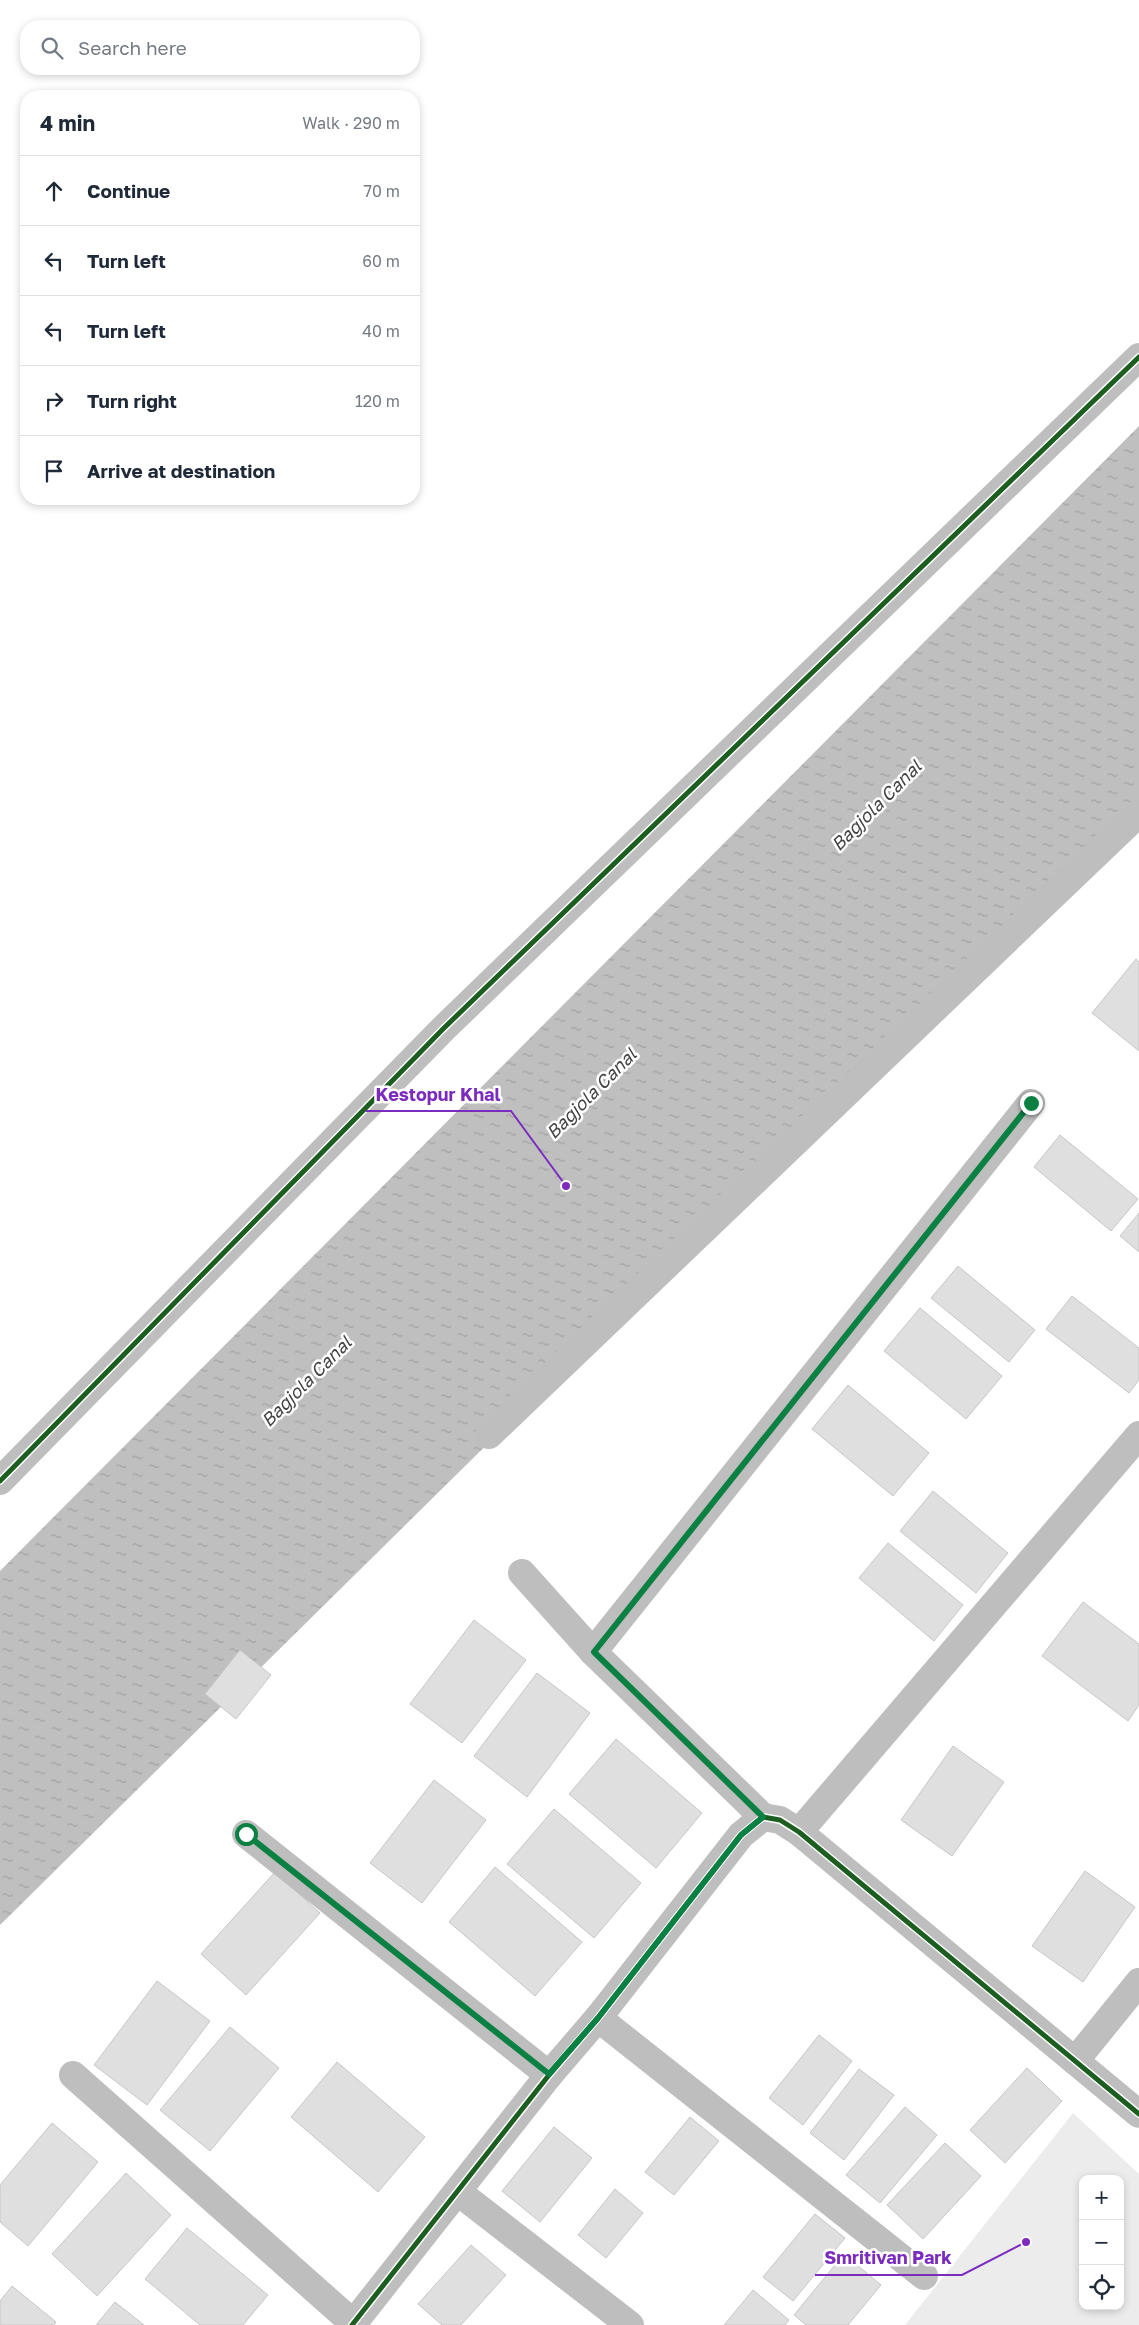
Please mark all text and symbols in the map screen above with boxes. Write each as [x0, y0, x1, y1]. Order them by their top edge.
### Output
search box [20, 20, 420, 75]
icon: search [38, 34, 66, 62]
text: Search here [78, 36, 187, 59]
text: 4 min [40, 110, 95, 136]
text: Walk · 290 m [302, 113, 400, 133]
icon: ahead [40, 177, 68, 205]
text: Continue [87, 179, 170, 202]
text: 70 m [363, 181, 400, 201]
icon: left [40, 247, 68, 275]
text: Turn left [87, 249, 166, 272]
text: 60 m [362, 251, 400, 271]
icon: left [40, 317, 68, 345]
text: Turn left [87, 319, 166, 342]
text: 40 m [362, 321, 400, 341]
icon: right [40, 387, 68, 415]
text: Turn right [87, 389, 177, 412]
text: 120 m [355, 391, 400, 411]
icon: arrive [40, 457, 68, 485]
text: Arrive at destination [87, 459, 275, 482]
water label: Bagjola Canal [826, 754, 927, 855]
water label: Bagjola Canal [541, 1042, 642, 1143]
callout: Kestopur Khal [366, 1078, 511, 1111]
text: Kestopur Khal [375, 1083, 501, 1105]
route end [1020, 1092, 1043, 1115]
water label: Bagjola Canal [256, 1330, 357, 1431]
route start [235, 1823, 258, 1846]
map controls [1079, 2175, 1124, 2310]
button: + [1079, 2175, 1124, 2220]
button: − [1079, 2220, 1124, 2265]
callout: Smritivan Park [815, 2242, 962, 2275]
text: Smritivan Park [824, 2246, 952, 2268]
button: locate [1079, 2265, 1124, 2310]

